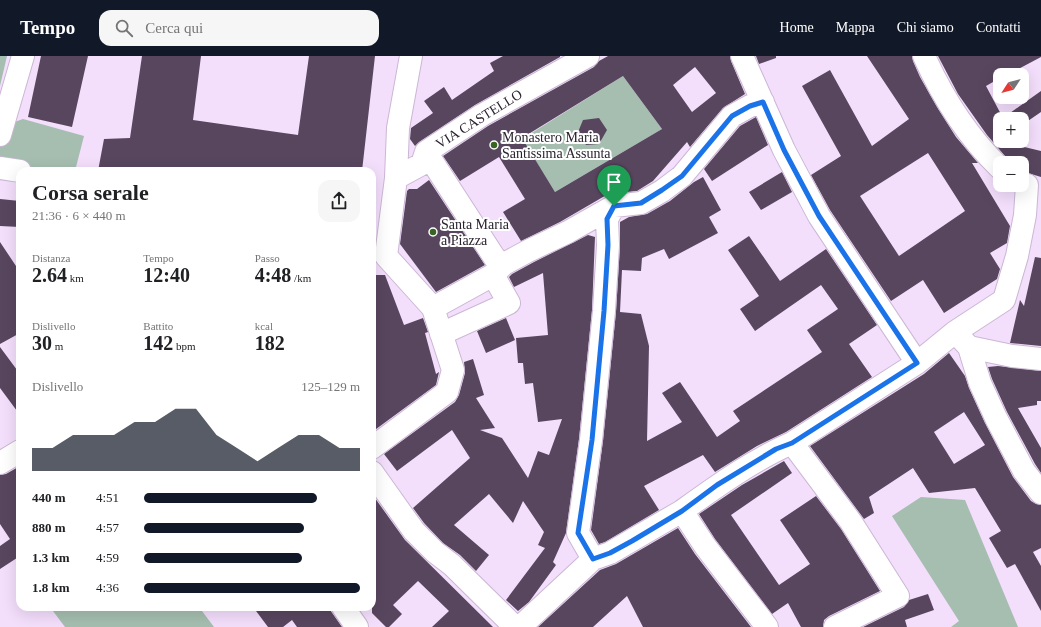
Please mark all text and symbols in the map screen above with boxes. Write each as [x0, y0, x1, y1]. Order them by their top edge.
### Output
search box [99, 10, 379, 46]
text: Tempo [20, 17, 75, 38]
icon: search [113, 17, 135, 39]
text: Cerca qui [145, 20, 203, 36]
text: Home [780, 20, 814, 35]
text: Mappa [836, 20, 875, 35]
text: Chi siamo [897, 20, 954, 35]
text: Contatti [976, 20, 1021, 35]
north arrow [993, 68, 1029, 104]
map controls [993, 68, 1029, 192]
street label: VIA CASTELLO [433, 86, 525, 152]
button: + [993, 112, 1029, 148]
place label: Monastero Maria Santissima Assunta [502, 130, 611, 161]
marker: Monastero Maria Santissima Assunta [489, 140, 499, 150]
button: − [993, 156, 1029, 192]
pin [597, 165, 631, 206]
icon: arrive [603, 171, 625, 193]
text: Corsa serale [32, 180, 149, 205]
button: share [318, 180, 360, 222]
text: 21:36 · 6 × 440 m [32, 208, 126, 223]
place label: Santa Maria a Piazza [441, 217, 510, 248]
marker: Santa Maria a Piazza [428, 227, 438, 237]
text: Distanza [32, 252, 70, 264]
text: Tempo [143, 252, 174, 264]
text: Passo [255, 252, 280, 264]
text: 2.64 [32, 264, 67, 286]
text: 12:40 [143, 264, 190, 286]
text: 4:48 [255, 264, 291, 286]
text: km [67, 272, 84, 284]
text: /km [291, 272, 311, 284]
text: Dislivello [32, 320, 75, 332]
text: Battito [143, 320, 173, 332]
text: kcal [255, 320, 273, 332]
text: 30 [32, 332, 52, 354]
text: 142 [143, 332, 173, 354]
text: 182 [255, 332, 285, 354]
text: m [52, 340, 63, 352]
text: bpm [173, 340, 196, 352]
text: Dislivello [32, 379, 83, 394]
text: 125–129 m [301, 379, 360, 394]
text: 440 m [32, 490, 66, 505]
text: 4:51 [96, 490, 119, 505]
text: 880 m [32, 520, 66, 535]
text: 4:57 [96, 520, 119, 535]
text: 1.3 km [32, 550, 70, 565]
text: 4:59 [96, 550, 119, 565]
text: 1.8 km [32, 580, 70, 595]
text: 4:36 [96, 580, 119, 595]

